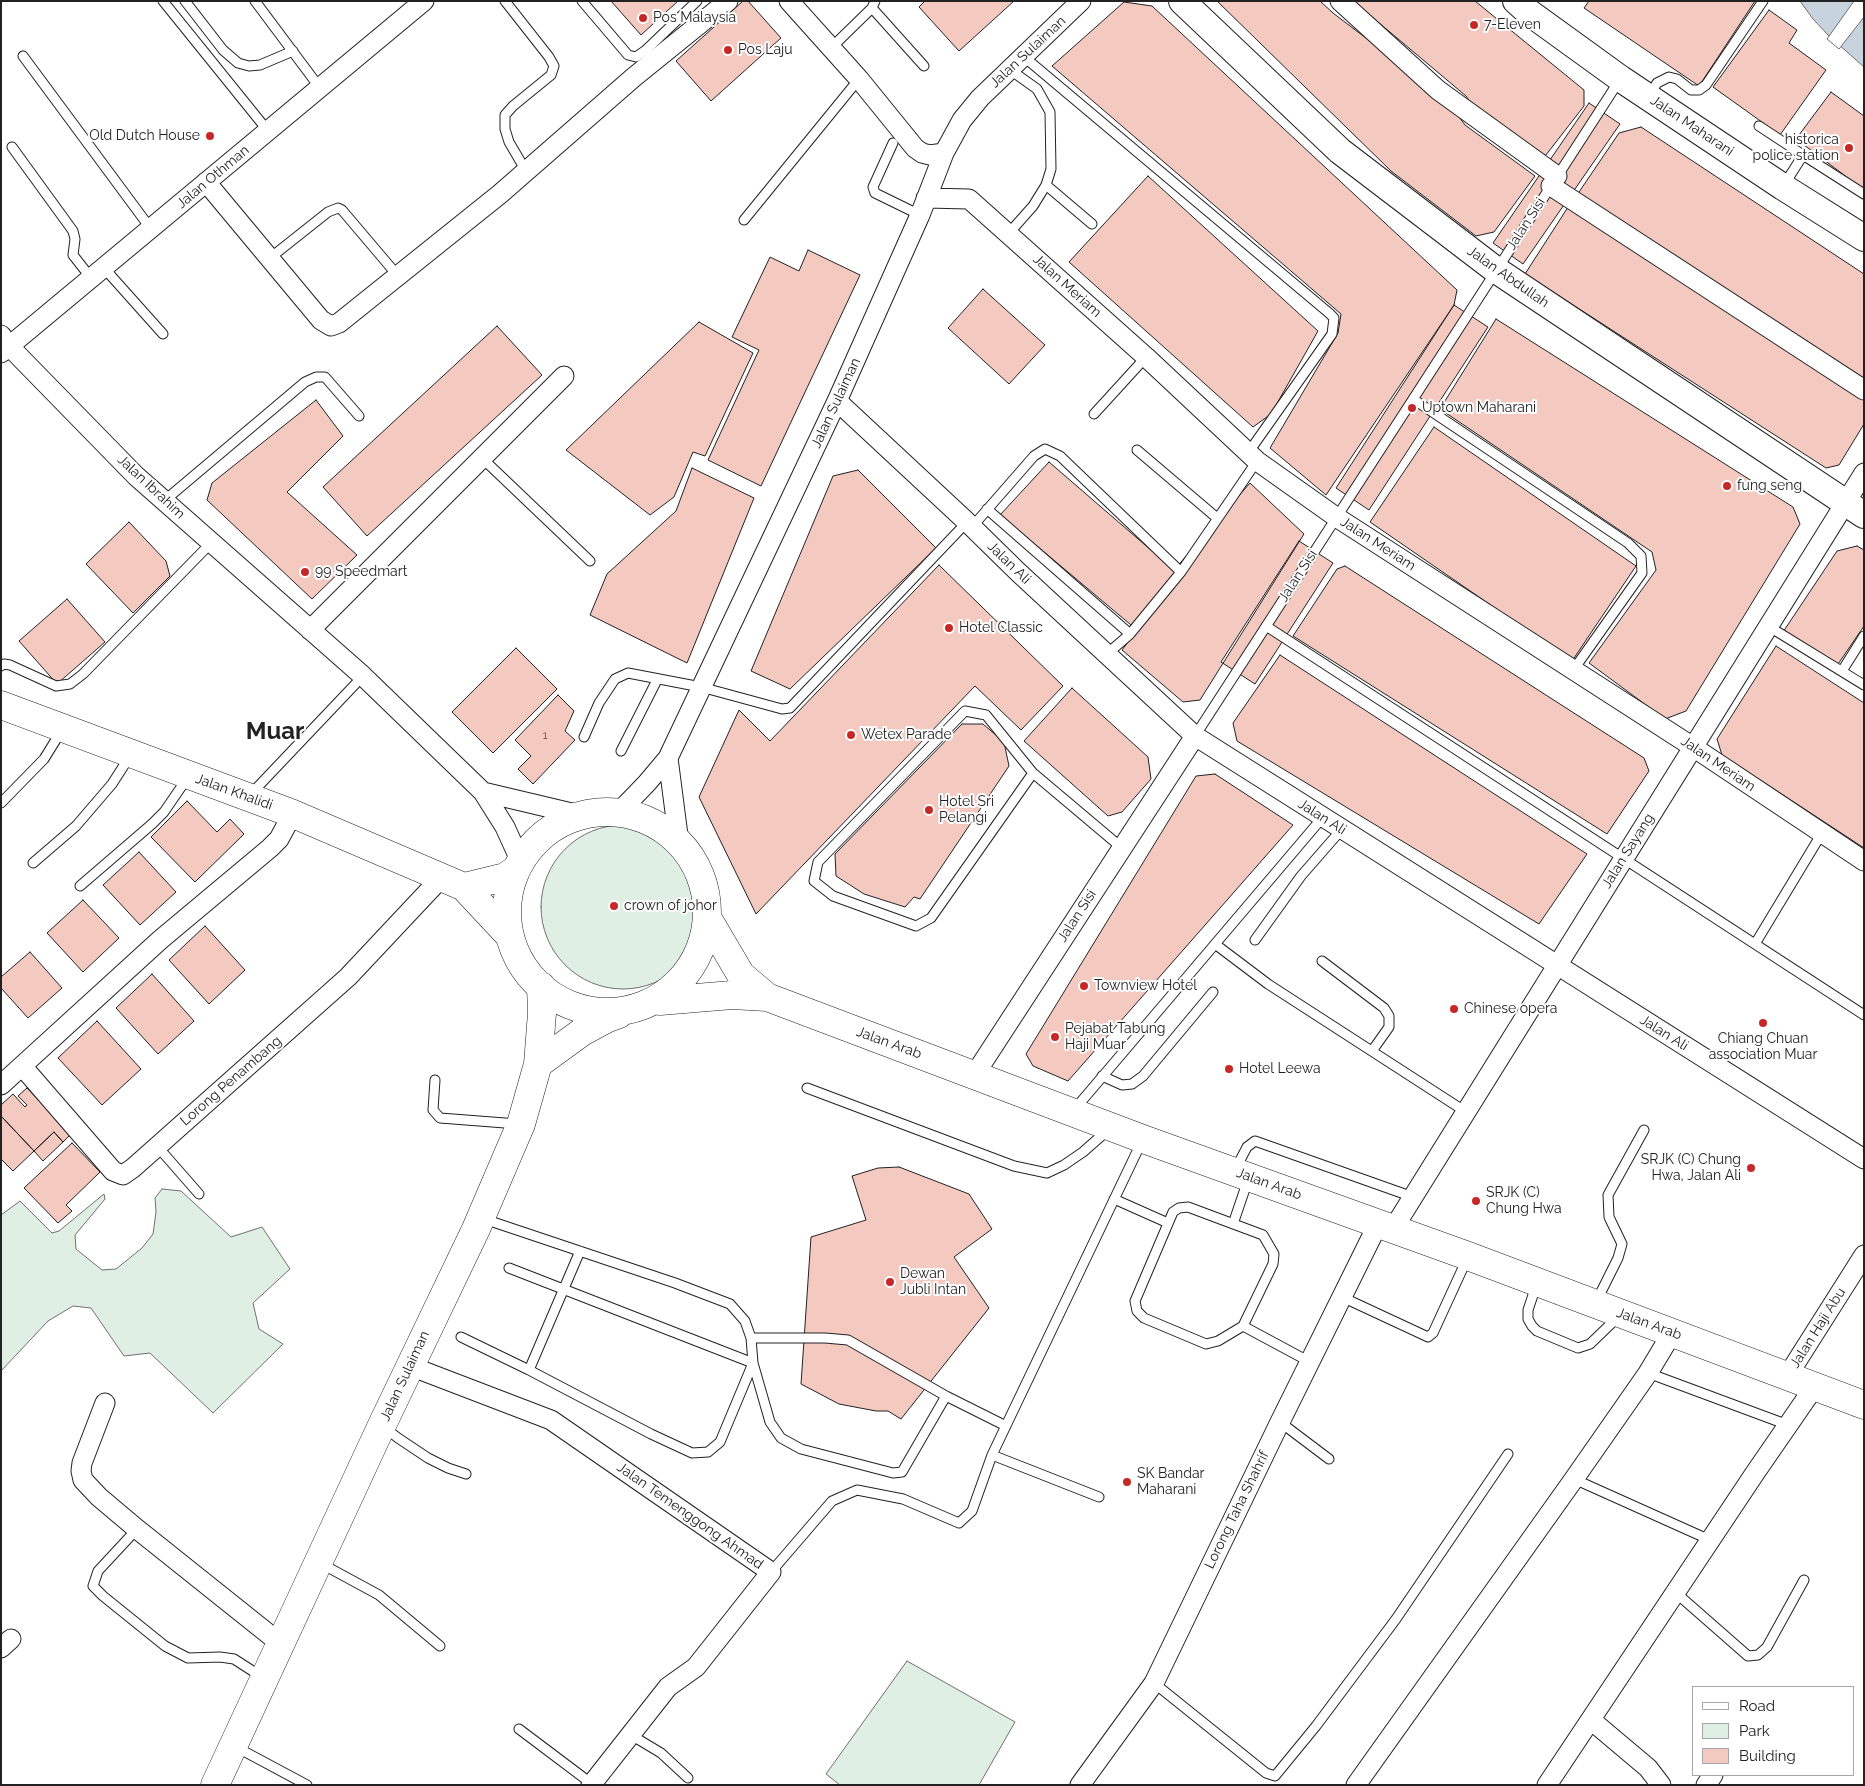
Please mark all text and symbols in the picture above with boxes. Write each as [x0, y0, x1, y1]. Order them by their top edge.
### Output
place label: Pos Malaysia [653, 10, 736, 26]
marker: Pos Malaysia [637, 12, 649, 24]
street label: Jalan Sulaiman [987, 13, 1069, 91]
place label: 7-Eleven [1484, 17, 1541, 33]
marker: 7-Eleven [1468, 19, 1480, 31]
place label: Pos Laju [738, 42, 792, 58]
marker: Pos Laju [722, 44, 734, 56]
street label: Jalan Maharani [1647, 92, 1737, 160]
place label: Old Dutch House [89, 128, 200, 144]
marker: Old Dutch House [204, 130, 216, 142]
place label: historica police station [1753, 132, 1839, 164]
street label: Jalan Othman [173, 142, 253, 212]
marker: historica police station [1843, 142, 1855, 154]
street label: Jalan Sisi [1503, 195, 1549, 253]
street label: Jalan Abdullah [1464, 243, 1552, 311]
street label: Jalan Meriam [1029, 251, 1105, 321]
street label: Jalan Sulaiman [808, 355, 864, 451]
place label: Uptown Maharani [1422, 400, 1536, 416]
marker: Uptown Maharani [1406, 402, 1418, 414]
street label: Jalan Ibrahim [114, 451, 188, 523]
place label: fung seng [1737, 478, 1802, 494]
marker: fung seng [1721, 480, 1733, 492]
street label: Jalan Meriam [1337, 513, 1419, 575]
street label: Jalan Ali [984, 538, 1034, 588]
street label: Jalan Sisi [1275, 547, 1321, 605]
place label: 99 Speedmart [315, 564, 407, 580]
marker: 99 Speedmart [299, 566, 311, 578]
place label: Hotel Classic [959, 620, 1043, 636]
marker: Hotel Classic [943, 622, 955, 634]
district label: Muar [246, 718, 304, 746]
place label: Wetex Parade [861, 727, 952, 743]
house number: 1 [543, 729, 547, 743]
marker: Wetex Parade [845, 729, 857, 741]
street label: Jalan Meriam [1678, 733, 1758, 795]
street label: Jalan Khalidi [193, 770, 275, 814]
place label: Hotel Sri Pelangi [939, 794, 994, 826]
street label: Jalan Ali [1295, 796, 1349, 838]
marker: Hotel Sri Pelangi [923, 804, 935, 816]
street label: Jalan Sayang [1598, 810, 1658, 892]
street label: Jalan Sisi [1054, 887, 1100, 945]
place label: crown of johor [624, 898, 717, 914]
marker: crown of johor [608, 900, 620, 912]
place label: Townview Hotel [1094, 978, 1197, 994]
marker: Townview Hotel [1078, 980, 1090, 992]
place label: Chinese opera [1464, 1001, 1557, 1017]
marker: Chinese opera [1448, 1003, 1460, 1015]
street label: Jalan Ali [1637, 1012, 1691, 1054]
marker: Chiang Chuan association Muar [1757, 1017, 1769, 1029]
place label: Pejabat Tabung Haji Muar [1065, 1021, 1166, 1054]
street label: Jalan Arab [854, 1023, 924, 1063]
marker: Pejabat Tabung Haji Muar [1049, 1031, 1061, 1043]
place label: Chiang Chuan association Muar [1709, 1031, 1817, 1064]
street label: Lorong Penambang [177, 1033, 285, 1129]
place label: Hotel Leewa [1239, 1061, 1321, 1077]
marker: Hotel Leewa [1223, 1063, 1235, 1075]
place label: SRJK (C) Chung Hwa, Jalan Ali [1641, 1152, 1741, 1184]
marker: SRJK (C) Chung Hwa, Jalan Ali [1745, 1162, 1757, 1174]
street label: Jalan Arab [1234, 1164, 1304, 1204]
place label: SRJK (C) Chung Hwa [1486, 1185, 1562, 1218]
marker: SRJK (C) Chung Hwa [1470, 1195, 1482, 1207]
place label: Dewan Jubli Intan [900, 1266, 966, 1298]
marker: Dewan Jubli Intan [884, 1276, 896, 1288]
street label: Jalan Haji Abu [1787, 1285, 1849, 1371]
street label: Jalan Arab [1614, 1304, 1684, 1344]
street label: Jalan Sulaiman [377, 1328, 433, 1424]
street label: Lorong Taha Shahrif [1201, 1448, 1273, 1572]
street label: Jalan Temenggong Ahmad [614, 1459, 766, 1573]
place label: SK Bandar Maharani [1137, 1466, 1204, 1498]
marker: SK Bandar Maharani [1121, 1476, 1133, 1488]
legend [1692, 1686, 1855, 1776]
text: Road [1739, 1697, 1775, 1715]
text: Park [1739, 1722, 1770, 1740]
text: Building [1739, 1747, 1796, 1765]

